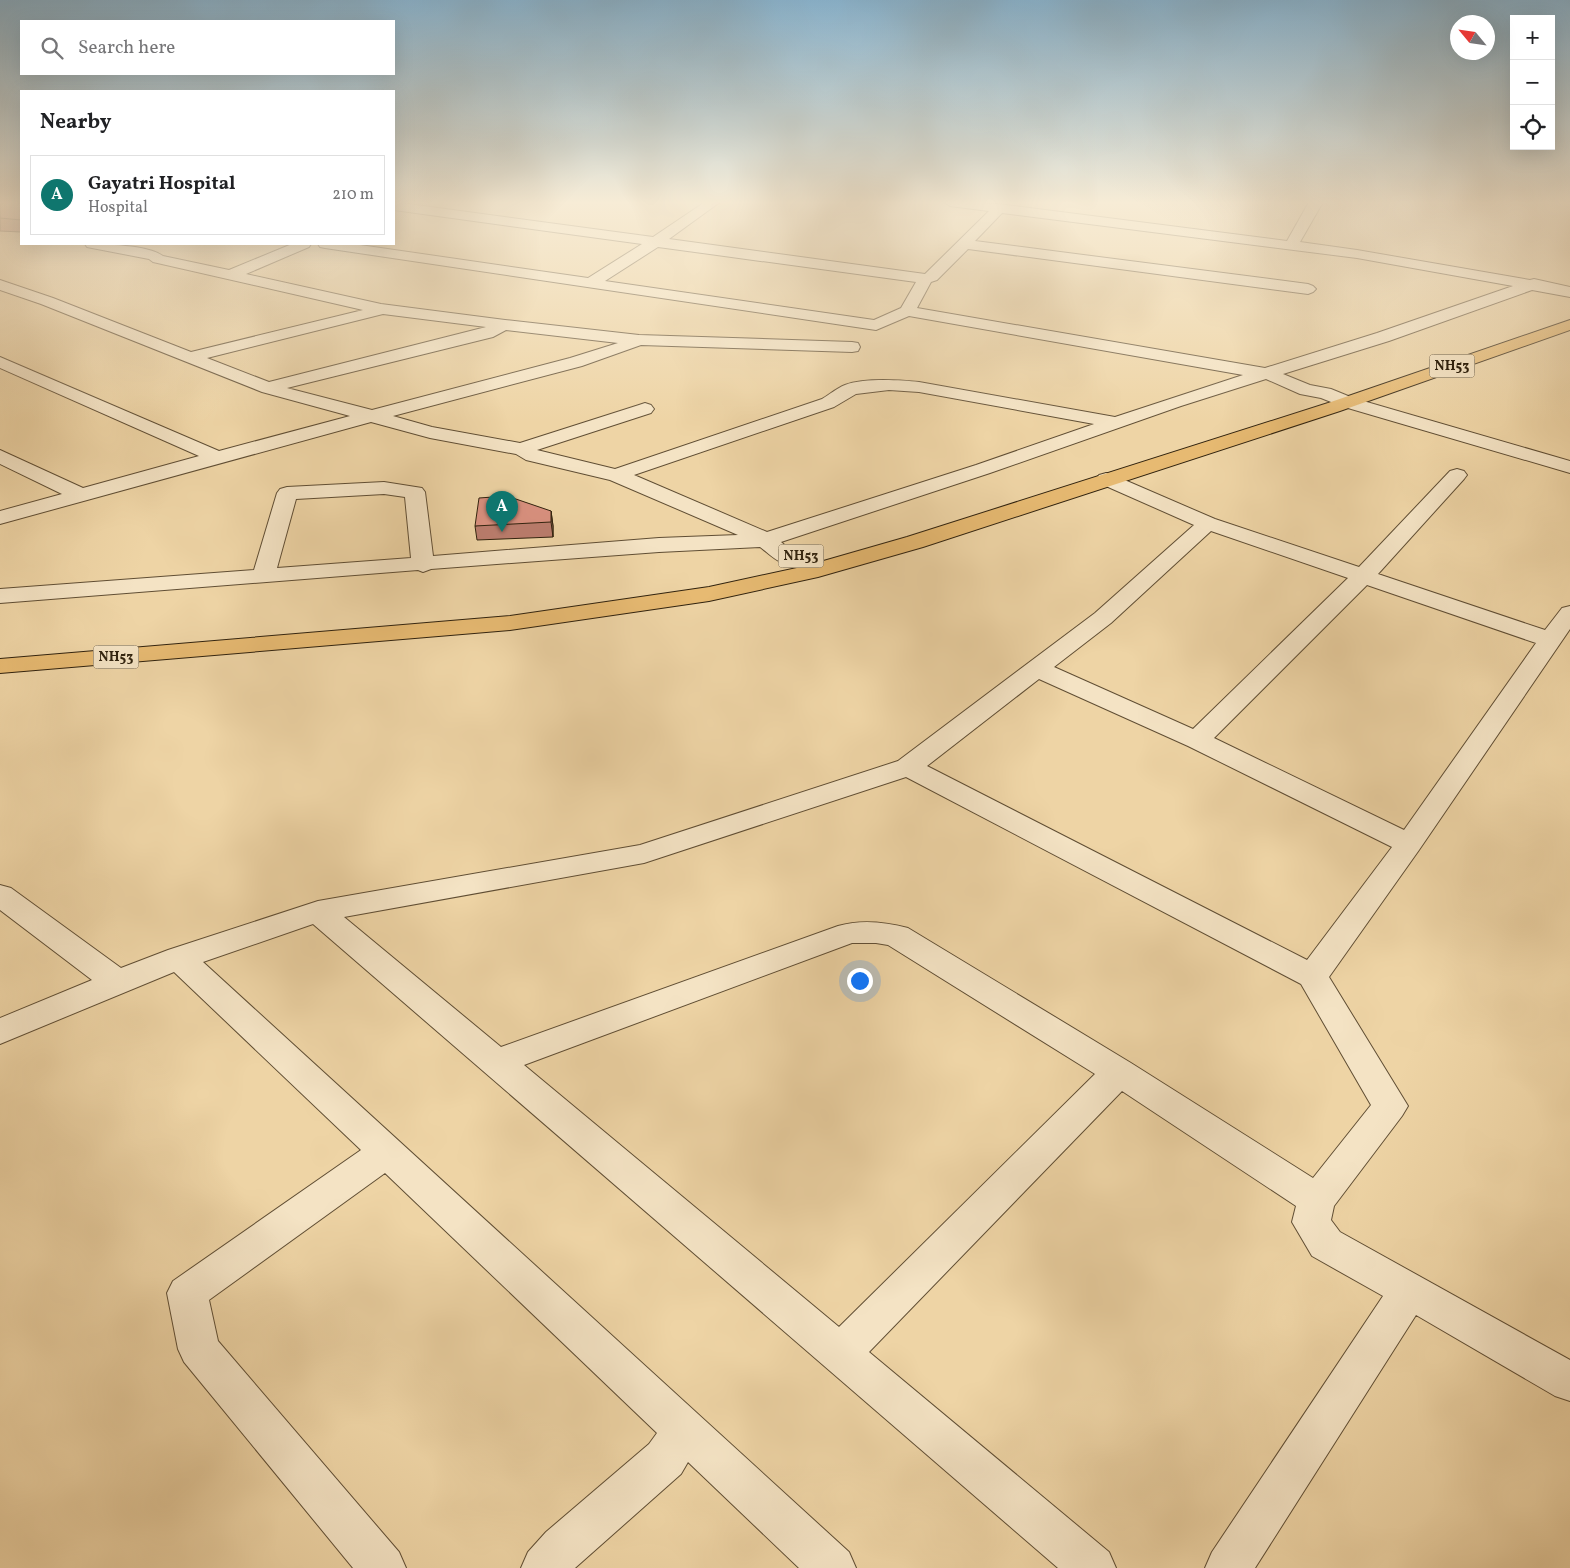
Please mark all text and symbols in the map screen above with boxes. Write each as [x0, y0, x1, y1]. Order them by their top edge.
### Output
north arrow [1450, 15, 1495, 60]
map controls [1510, 15, 1555, 150]
button: + [1510, 15, 1555, 60]
search box [20, 20, 395, 75]
icon: search [38, 34, 66, 62]
text: Search here [78, 35, 175, 61]
button: − [1510, 60, 1555, 105]
button: locate [1510, 105, 1555, 150]
text: Nearby [40, 108, 111, 137]
text: Gayatri Hospital [88, 171, 235, 197]
text: A [51, 184, 63, 206]
text: 210 m [332, 184, 374, 206]
text: Hospital [88, 197, 148, 219]
road number: NH53 [1430, 354, 1474, 378]
pin: A [486, 491, 518, 532]
road number: NH53 [778, 544, 824, 568]
road number: NH53 [94, 646, 138, 669]
your location [847, 968, 873, 994]

